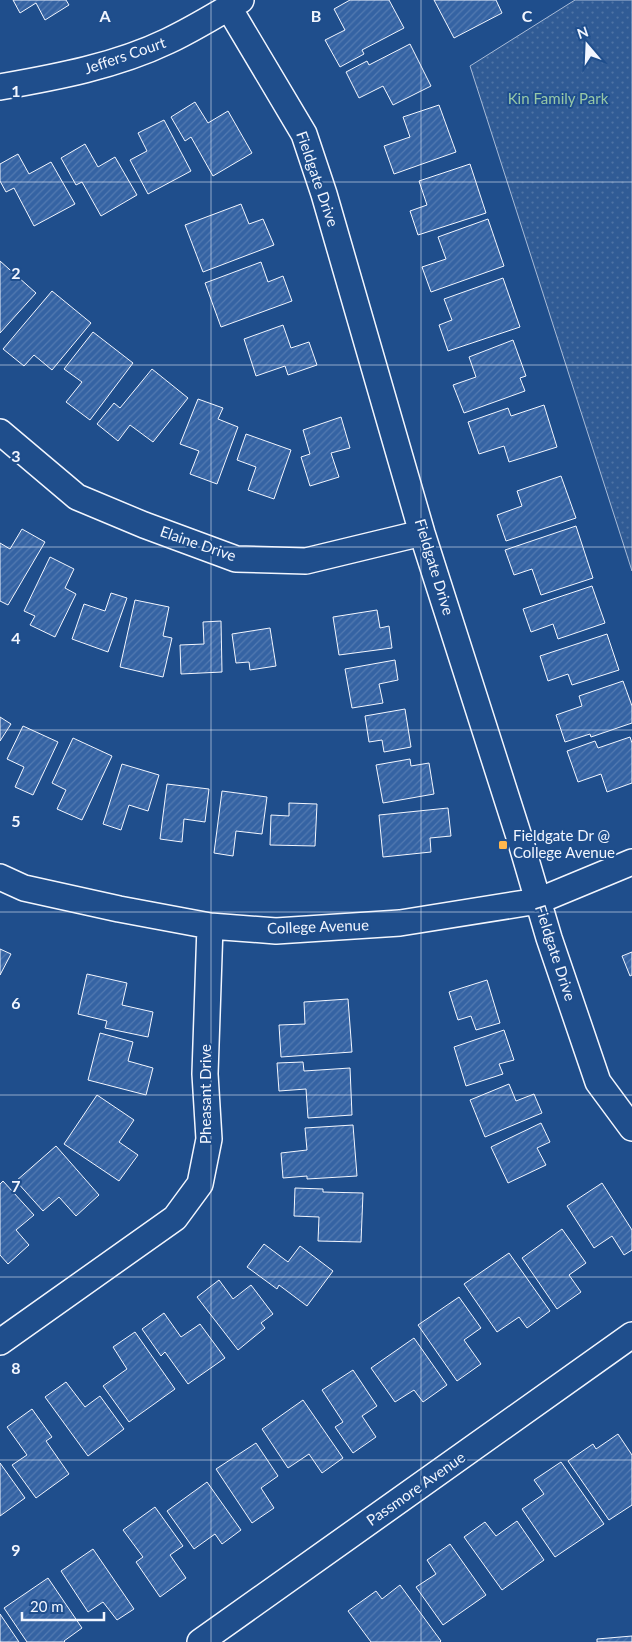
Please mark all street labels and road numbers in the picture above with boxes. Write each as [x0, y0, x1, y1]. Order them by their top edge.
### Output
street label: Jeffers Court [82, 33, 168, 77]
street label: Fieldgate Drive [293, 128, 343, 229]
street label: Fieldgate Drive [412, 516, 458, 617]
street label: Elaine Drive [158, 522, 239, 564]
street label: Fieldgate Drive [532, 902, 580, 1003]
street label: College Avenue [267, 915, 369, 937]
street label: Pheasant Drive [196, 1044, 214, 1144]
street label: Passmore Avenue [363, 1447, 468, 1529]

